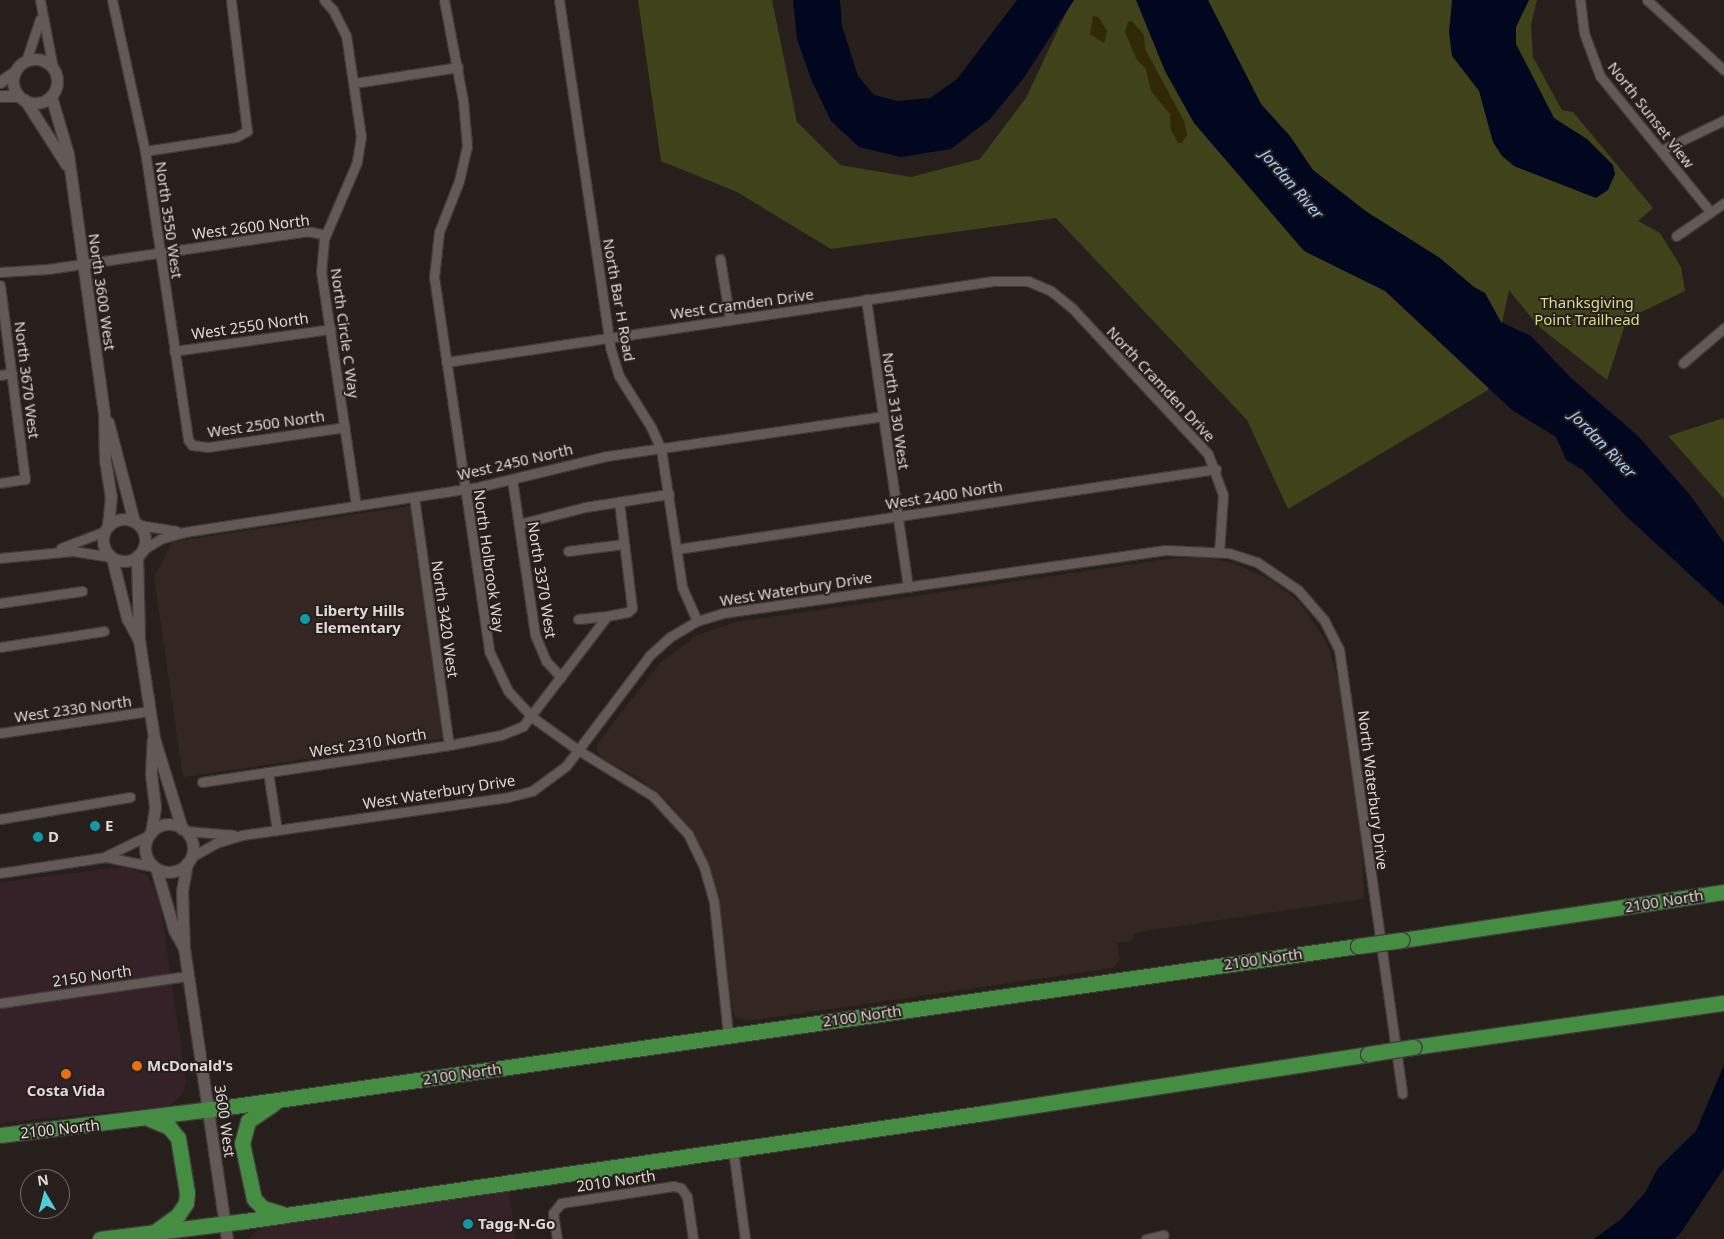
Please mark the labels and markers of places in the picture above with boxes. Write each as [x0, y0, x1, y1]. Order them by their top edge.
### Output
place label: Liberty Hills Elementary [315, 601, 404, 636]
marker: Liberty Hills Elementary [299, 613, 311, 625]
place label: E [105, 817, 113, 835]
marker: E [89, 820, 101, 832]
place label: D [48, 828, 59, 846]
marker: D [32, 831, 44, 843]
place label: McDonald's [147, 1057, 233, 1075]
marker: McDonald's [131, 1060, 143, 1072]
marker: Costa Vida [60, 1068, 72, 1080]
place label: Costa Vida [27, 1082, 105, 1100]
place label: Tagg-N-Go [478, 1215, 555, 1233]
marker: Tagg-N-Go [462, 1218, 474, 1230]

